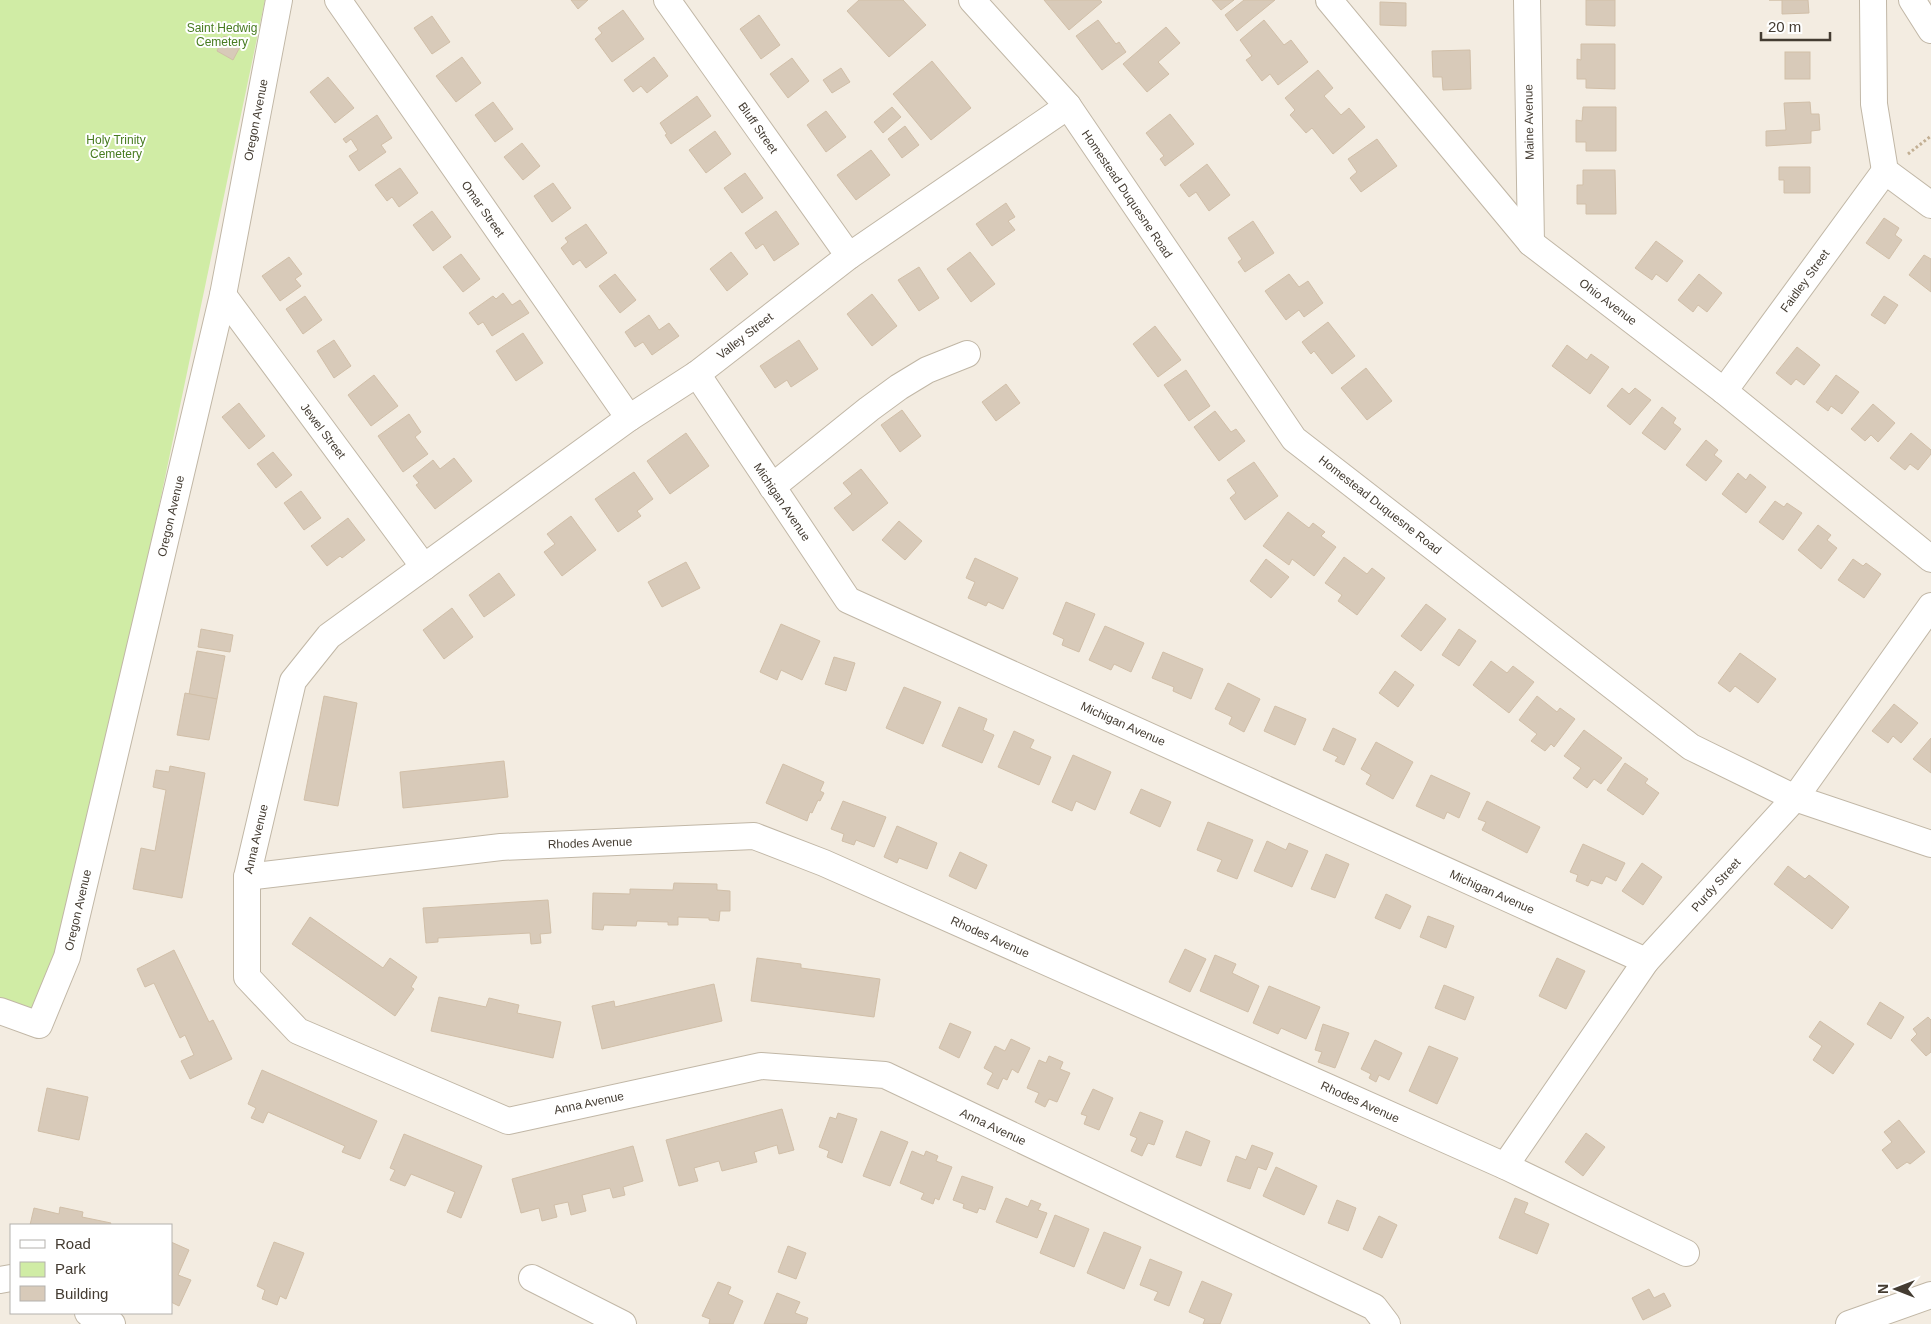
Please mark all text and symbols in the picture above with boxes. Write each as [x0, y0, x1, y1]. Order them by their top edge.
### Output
scale bar [1761, 10, 1830, 42]
text: 20 m [1768, 18, 1801, 35]
park label: Saint Hedwig Cemetery [187, 21, 257, 49]
street label: Oregon Avenue [241, 78, 271, 162]
street label: Maine Avenue [1521, 84, 1537, 160]
street label: Bluff Street [735, 100, 781, 157]
street label: Homestead Duquesne Road [1079, 127, 1175, 261]
park label: Holy Trinity Cemetery [86, 133, 146, 161]
street label: Omar Street [459, 178, 508, 240]
street label: Faidley Street [1778, 246, 1833, 315]
street label: Ohio Avenue [1576, 276, 1640, 328]
street label: Valley Street [714, 309, 776, 362]
street label: Jewel Street [298, 400, 349, 462]
street label: Homestead Duquesne Road [1316, 453, 1444, 557]
street label: Michigan Avenue [751, 460, 813, 544]
street label: Oregon Avenue [155, 474, 187, 558]
street label: Michigan Avenue [1079, 699, 1168, 749]
street label: Anna Avenue [241, 802, 271, 875]
street label: Rhodes Avenue [548, 835, 633, 851]
street label: Purdy Street [1688, 855, 1744, 914]
street label: Michigan Avenue [1448, 867, 1537, 917]
street label: Oregon Avenue [62, 868, 94, 952]
street label: Rhodes Avenue [949, 913, 1032, 961]
street label: Rhodes Avenue [1319, 1078, 1402, 1126]
street label: Anna Avenue [553, 1089, 626, 1117]
street label: Anna Avenue [958, 1106, 1029, 1149]
legend [10, 1224, 172, 1314]
text: Road [55, 1235, 91, 1252]
text: Park [55, 1260, 86, 1277]
north arrow [1871, 1264, 1921, 1314]
text: N [1875, 1284, 1891, 1294]
text: Building [55, 1285, 108, 1302]

